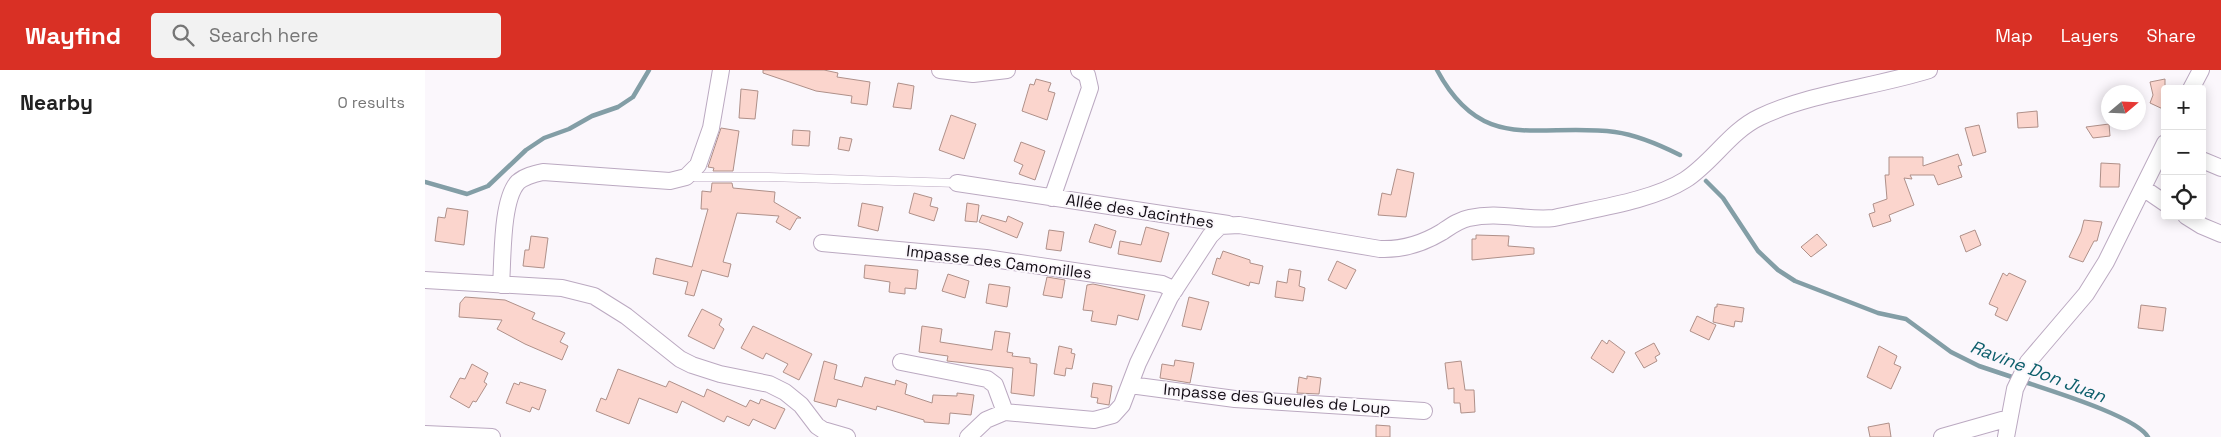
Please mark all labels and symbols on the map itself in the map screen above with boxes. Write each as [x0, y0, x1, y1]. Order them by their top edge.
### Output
north arrow [2101, 85, 2146, 130]
street label: Allée des Jacinthes [1065, 189, 1215, 233]
street label: Impasse des Camomilles [905, 240, 1093, 284]
water label: Ravine Don Juan [1967, 335, 2110, 408]
street label: Impasse des Gueules de Loup [1163, 379, 1391, 419]

